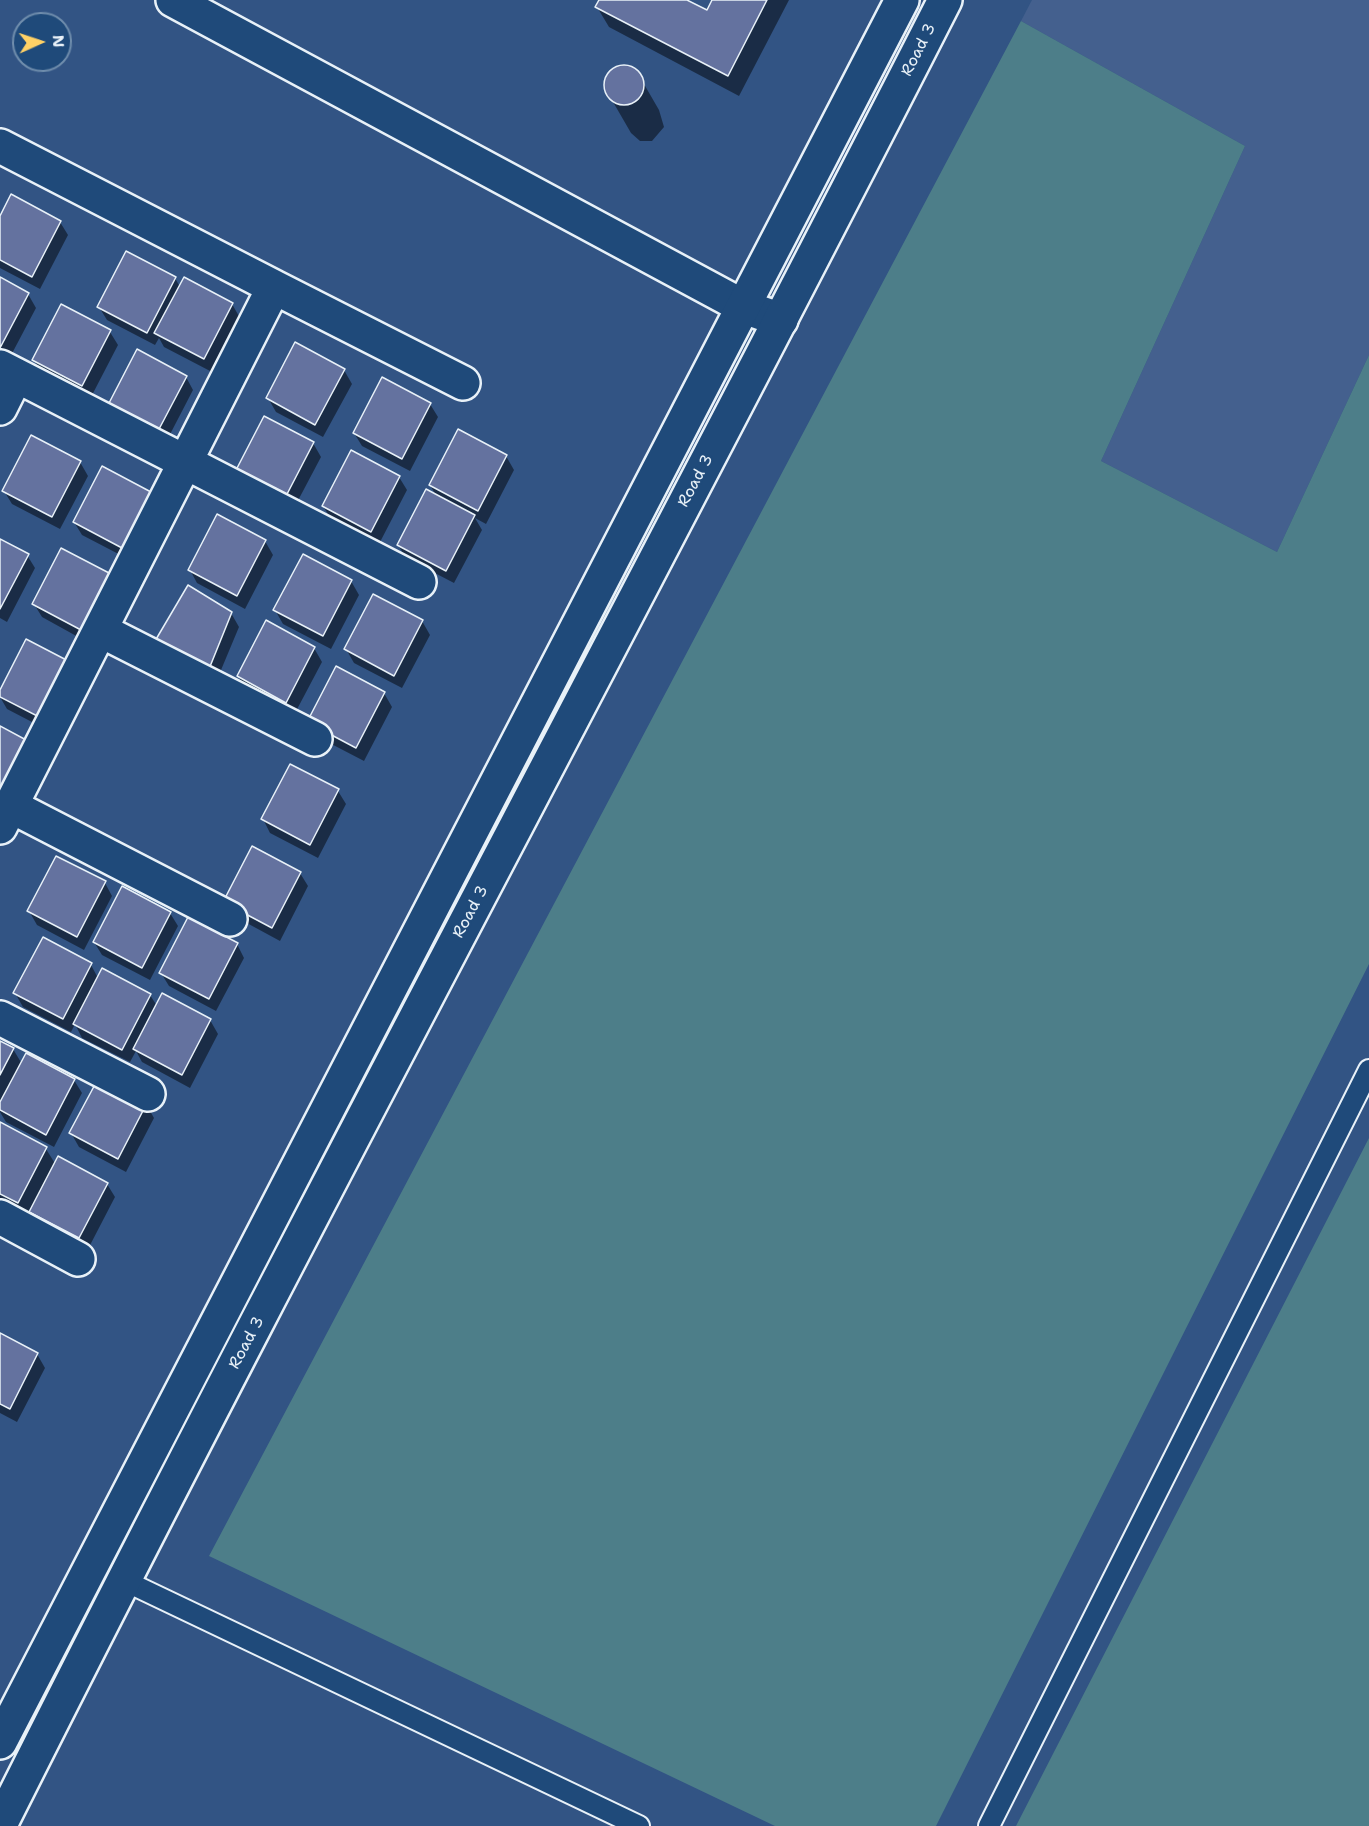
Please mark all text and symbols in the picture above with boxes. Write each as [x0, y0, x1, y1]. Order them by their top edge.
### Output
north arrow [12, 12, 72, 72]
street label: Road 3 [898, 20, 940, 80]
text: N [48, 34, 69, 48]
street label: Road 3 [674, 451, 718, 511]
street label: Road 3 [449, 882, 493, 942]
street label: Road 3 [225, 1313, 269, 1373]

